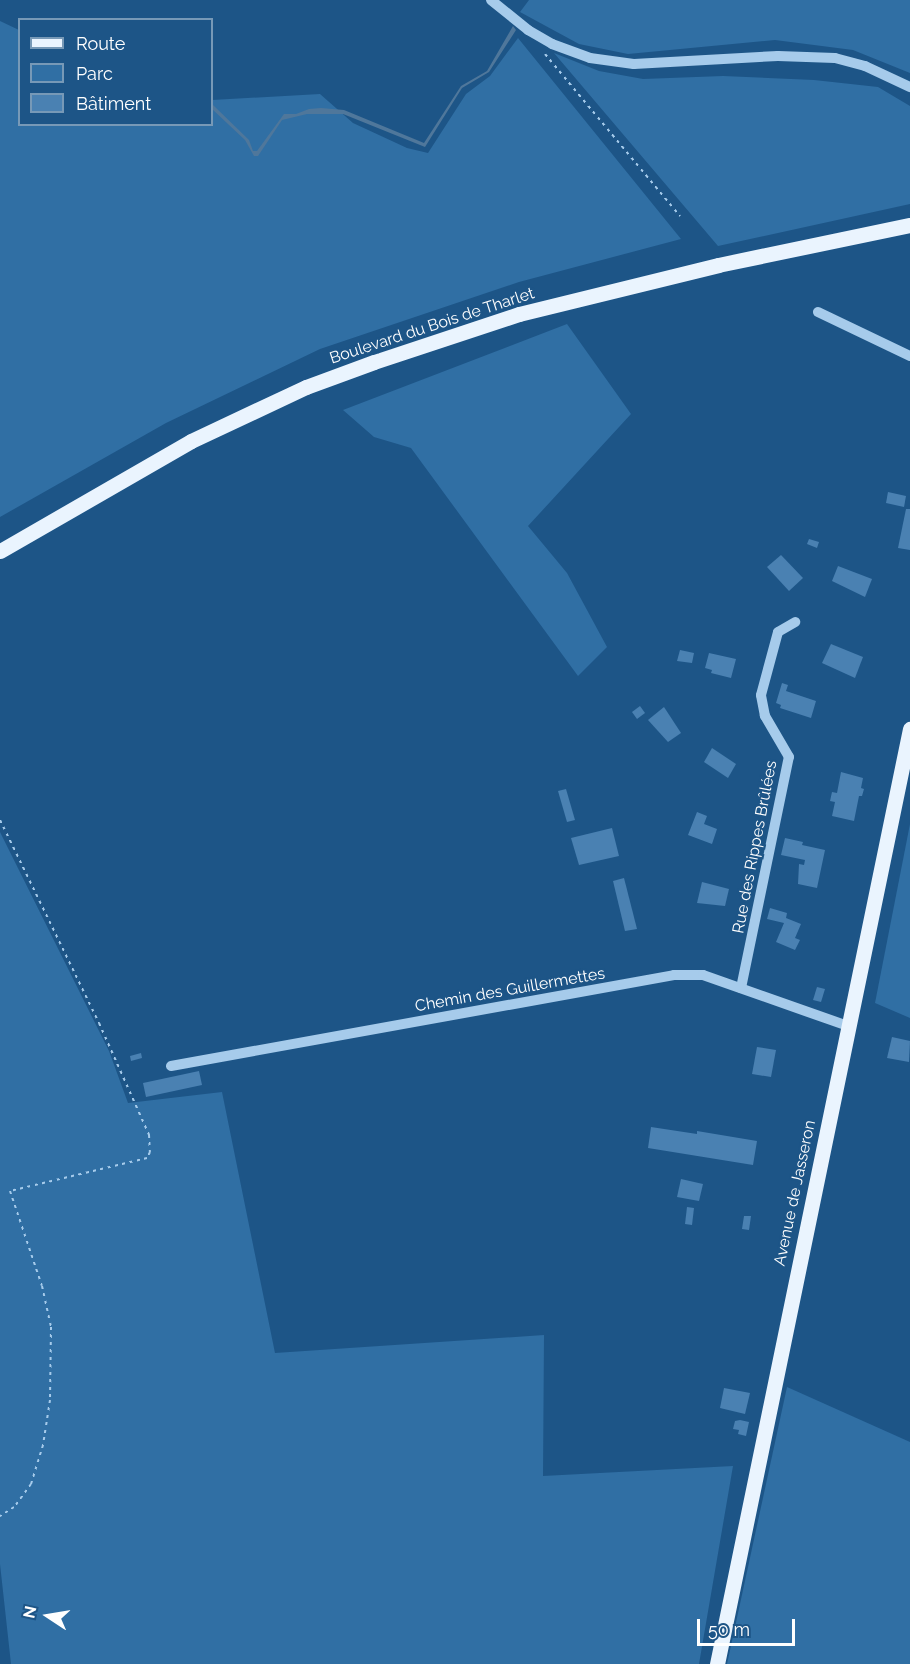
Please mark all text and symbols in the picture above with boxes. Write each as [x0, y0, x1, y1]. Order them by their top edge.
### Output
legend [18, 18, 213, 126]
text: Route [76, 33, 125, 54]
text: Parc [76, 63, 113, 84]
text: Bâtiment [76, 93, 151, 114]
street label: Boulevard du Bois de Tharlet [327, 284, 537, 368]
street label: Rue des Rippes Brûlées [729, 759, 781, 935]
street label: Chemin des Guillermettes [414, 964, 606, 1016]
street label: Avenue de Jasseron [770, 1118, 820, 1268]
north arrow [18, 1586, 78, 1646]
text: N [19, 1604, 40, 1620]
scale bar [700, 1607, 798, 1645]
text: 50 m [708, 1619, 750, 1640]

